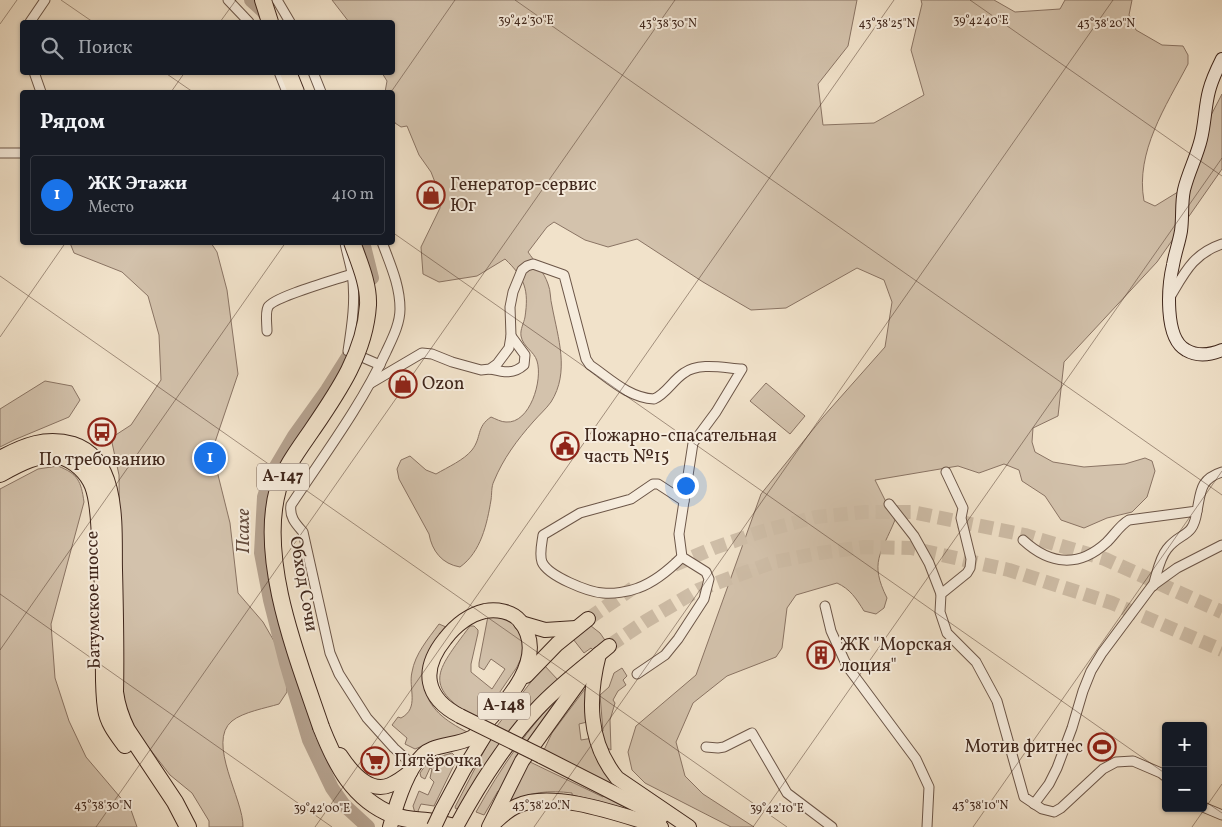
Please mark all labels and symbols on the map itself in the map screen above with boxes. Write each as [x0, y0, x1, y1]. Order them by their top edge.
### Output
text: 39°42'30"E [498, 13, 554, 29]
text: 39°42'40"E [953, 13, 1009, 29]
text: 43°38'30"N [639, 16, 697, 32]
text: 43°38'25"N [858, 16, 916, 32]
text: 43°38'20"N [1077, 16, 1135, 32]
place label: Генератор-сервис Юг [450, 173, 597, 219]
shop icon: Генератор-сервис Юг [416, 180, 446, 210]
shop icon: Ozon [388, 369, 418, 399]
place label: Ozon [422, 372, 465, 397]
bus stop icon: По требованию [87, 417, 117, 447]
place label: Пожарно-спасательная часть №15 [584, 424, 777, 470]
public building icon: Пожарно-спасательная часть №15 [550, 431, 580, 461]
pin: 1 [194, 439, 226, 477]
place label: По требованию [39, 448, 165, 473]
road number: А-147 [257, 464, 309, 491]
your location [673, 473, 699, 499]
water label: Псахе [231, 508, 257, 554]
street label: Батумское шоссе [80, 531, 108, 669]
street label: Обход Сочи [282, 534, 324, 634]
place label: ЖК "Морская лоция" [840, 633, 952, 679]
building icon: ЖК "Морская лоция" [806, 640, 836, 670]
road number: А-148 [478, 692, 530, 719]
sports icon: Мотив фитнес [1087, 732, 1117, 762]
place label: Мотив фитнес [964, 735, 1083, 760]
supermarket icon: Пятёрочка [360, 746, 390, 776]
place label: Пятёрочка [394, 749, 482, 774]
text: 43°38'30"N [74, 798, 132, 814]
text: 43°38'20"N [512, 798, 570, 814]
text: 43°38'10"N [952, 798, 1008, 814]
text: 39°42'00"E [294, 801, 350, 817]
text: 39°42'10"E [750, 801, 804, 817]

